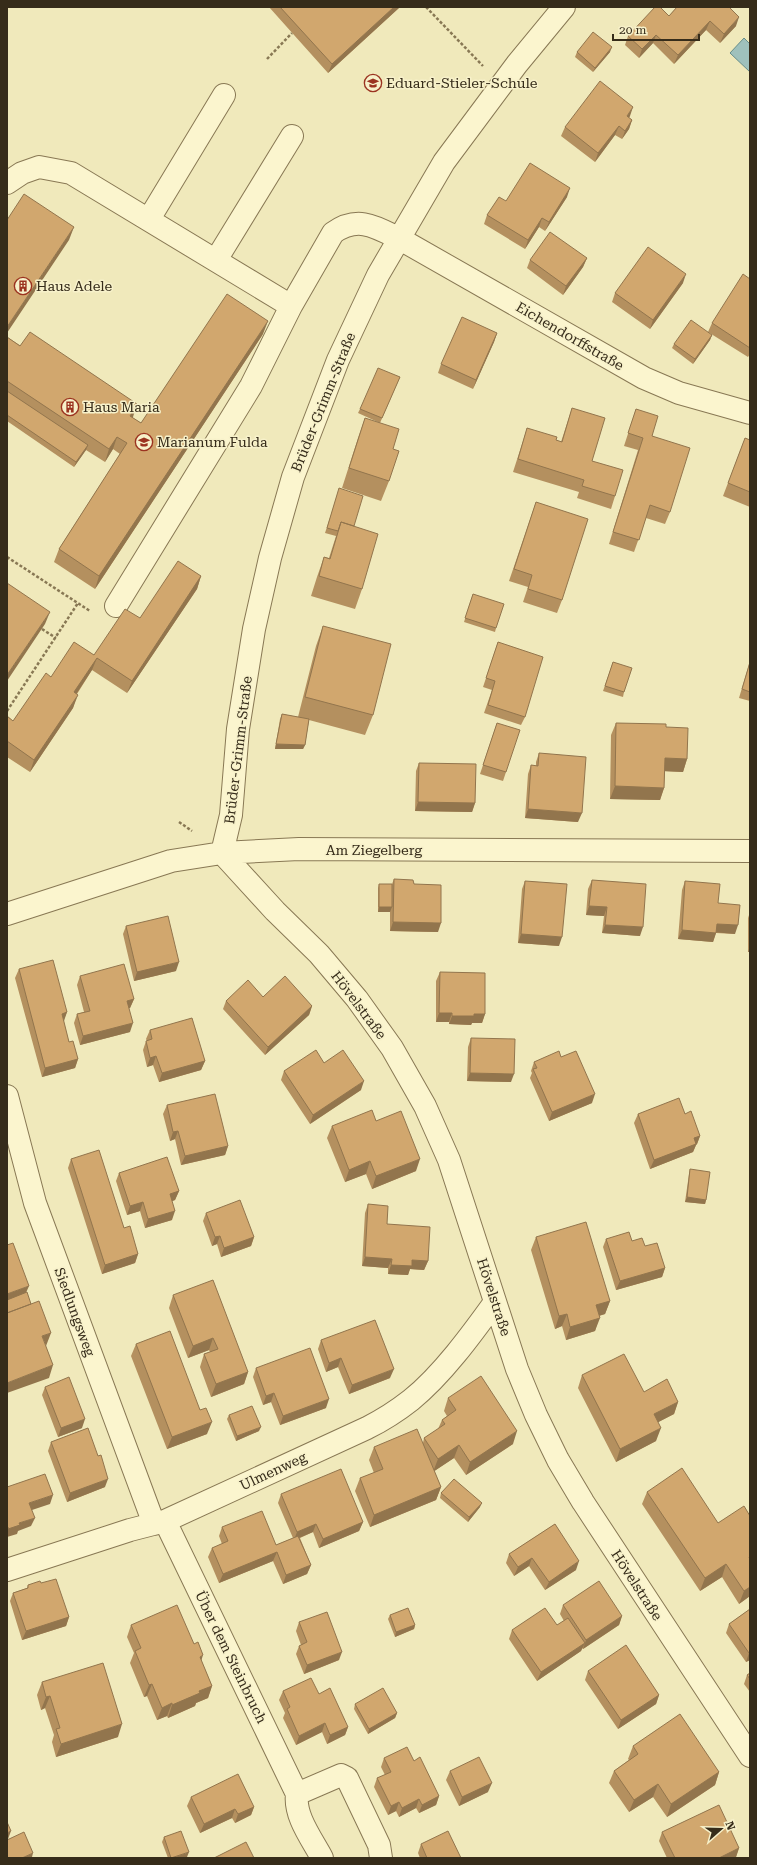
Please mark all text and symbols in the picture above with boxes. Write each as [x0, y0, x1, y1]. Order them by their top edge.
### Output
scale bar [613, 16, 699, 42]
text: 20 m [619, 23, 646, 37]
school or university icon: Eduard-Stieler-Schule [363, 73, 383, 93]
place label: Eduard-Stieler-Schule [386, 75, 538, 91]
building icon: Haus Adele [13, 276, 33, 296]
place label: Haus Adele [36, 278, 113, 294]
street label: Eichendorffstraße [513, 299, 627, 374]
street label: Brüder-Grimm-Straße [288, 330, 358, 474]
building icon: Haus Maria [60, 397, 80, 417]
place label: Haus Maria [83, 399, 160, 415]
school or university icon: Marianum Fulda [134, 432, 154, 452]
place label: Marianum Fulda [157, 434, 268, 450]
street label: Brüder-Grimm-Straße [221, 675, 255, 825]
street label: Am Ziegelberg [326, 842, 422, 858]
street label: Hövelstraße [328, 968, 390, 1042]
street label: Hövelstraße [474, 1256, 514, 1338]
street label: Siedlungsweg [52, 1265, 98, 1359]
street label: Ulmenweg [237, 1449, 309, 1493]
street label: Hövelstraße [608, 1547, 666, 1624]
street label: Über dem Steinbruch [192, 1588, 270, 1726]
north arrow [701, 1809, 741, 1849]
text: N [722, 1820, 738, 1832]

